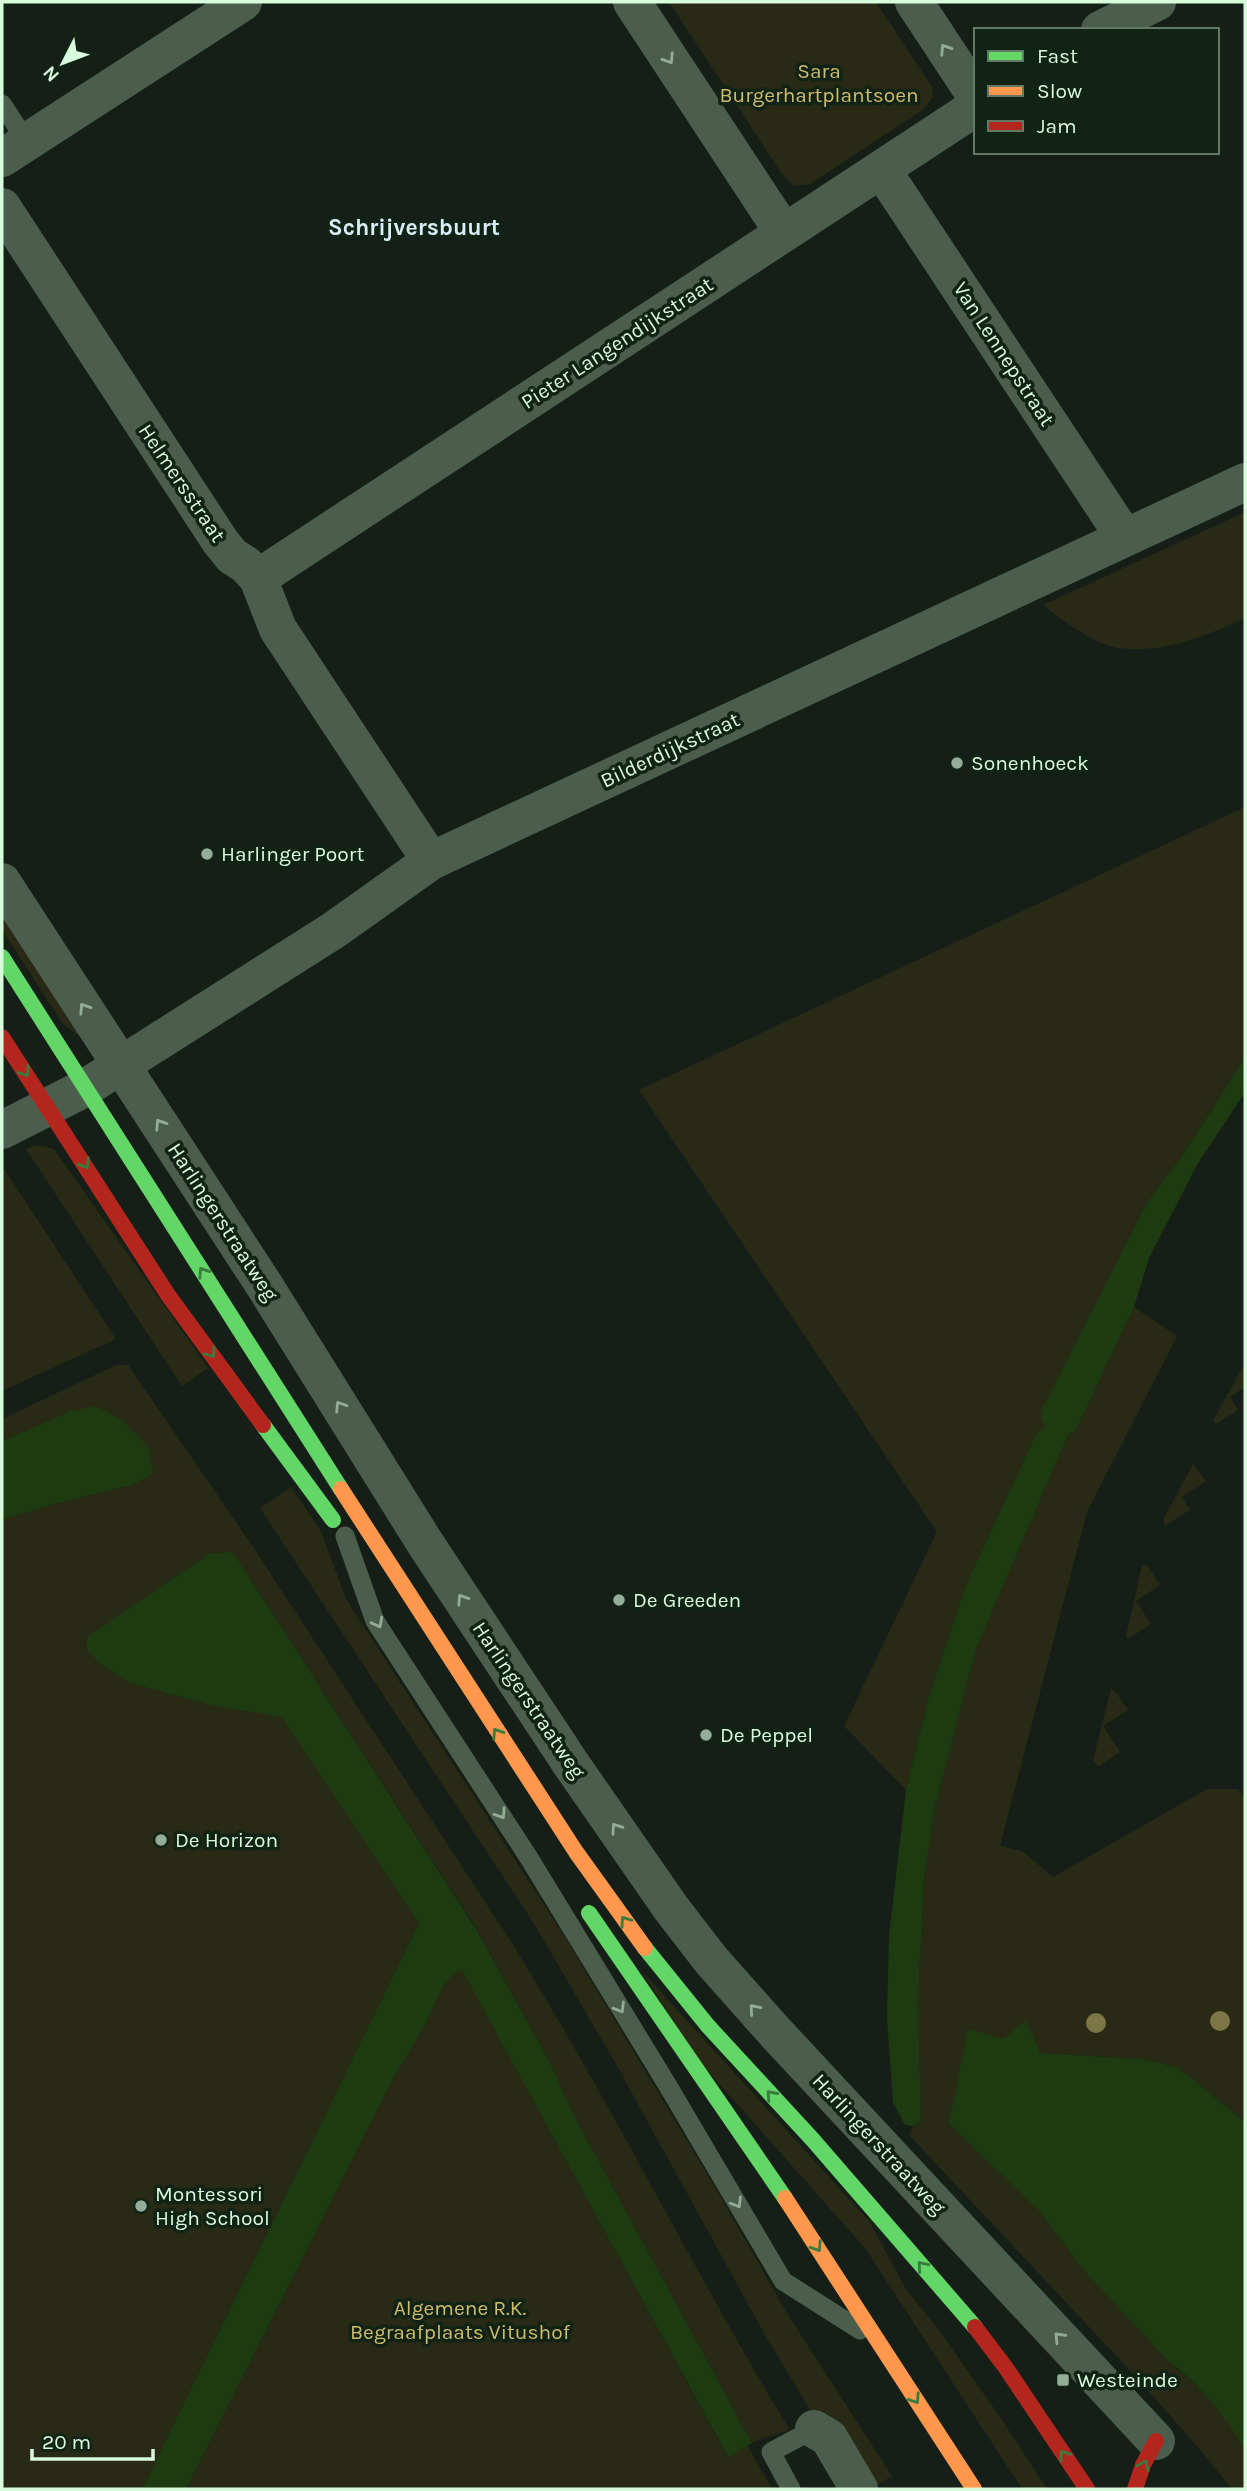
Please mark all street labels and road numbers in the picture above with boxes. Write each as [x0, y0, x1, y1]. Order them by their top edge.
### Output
street label: Pieter Langendijkstraat [517, 272, 718, 414]
street label: Van Lennepstraat [948, 277, 1060, 431]
street label: Helmersstraat [134, 419, 230, 547]
street label: Bilderdijkstraat [597, 707, 743, 793]
street label: Harlingerstraatweg [163, 1138, 283, 1306]
street label: Harlingerstraatweg [468, 1617, 590, 1783]
street label: Harlingerstraatweg [808, 2069, 950, 2219]

